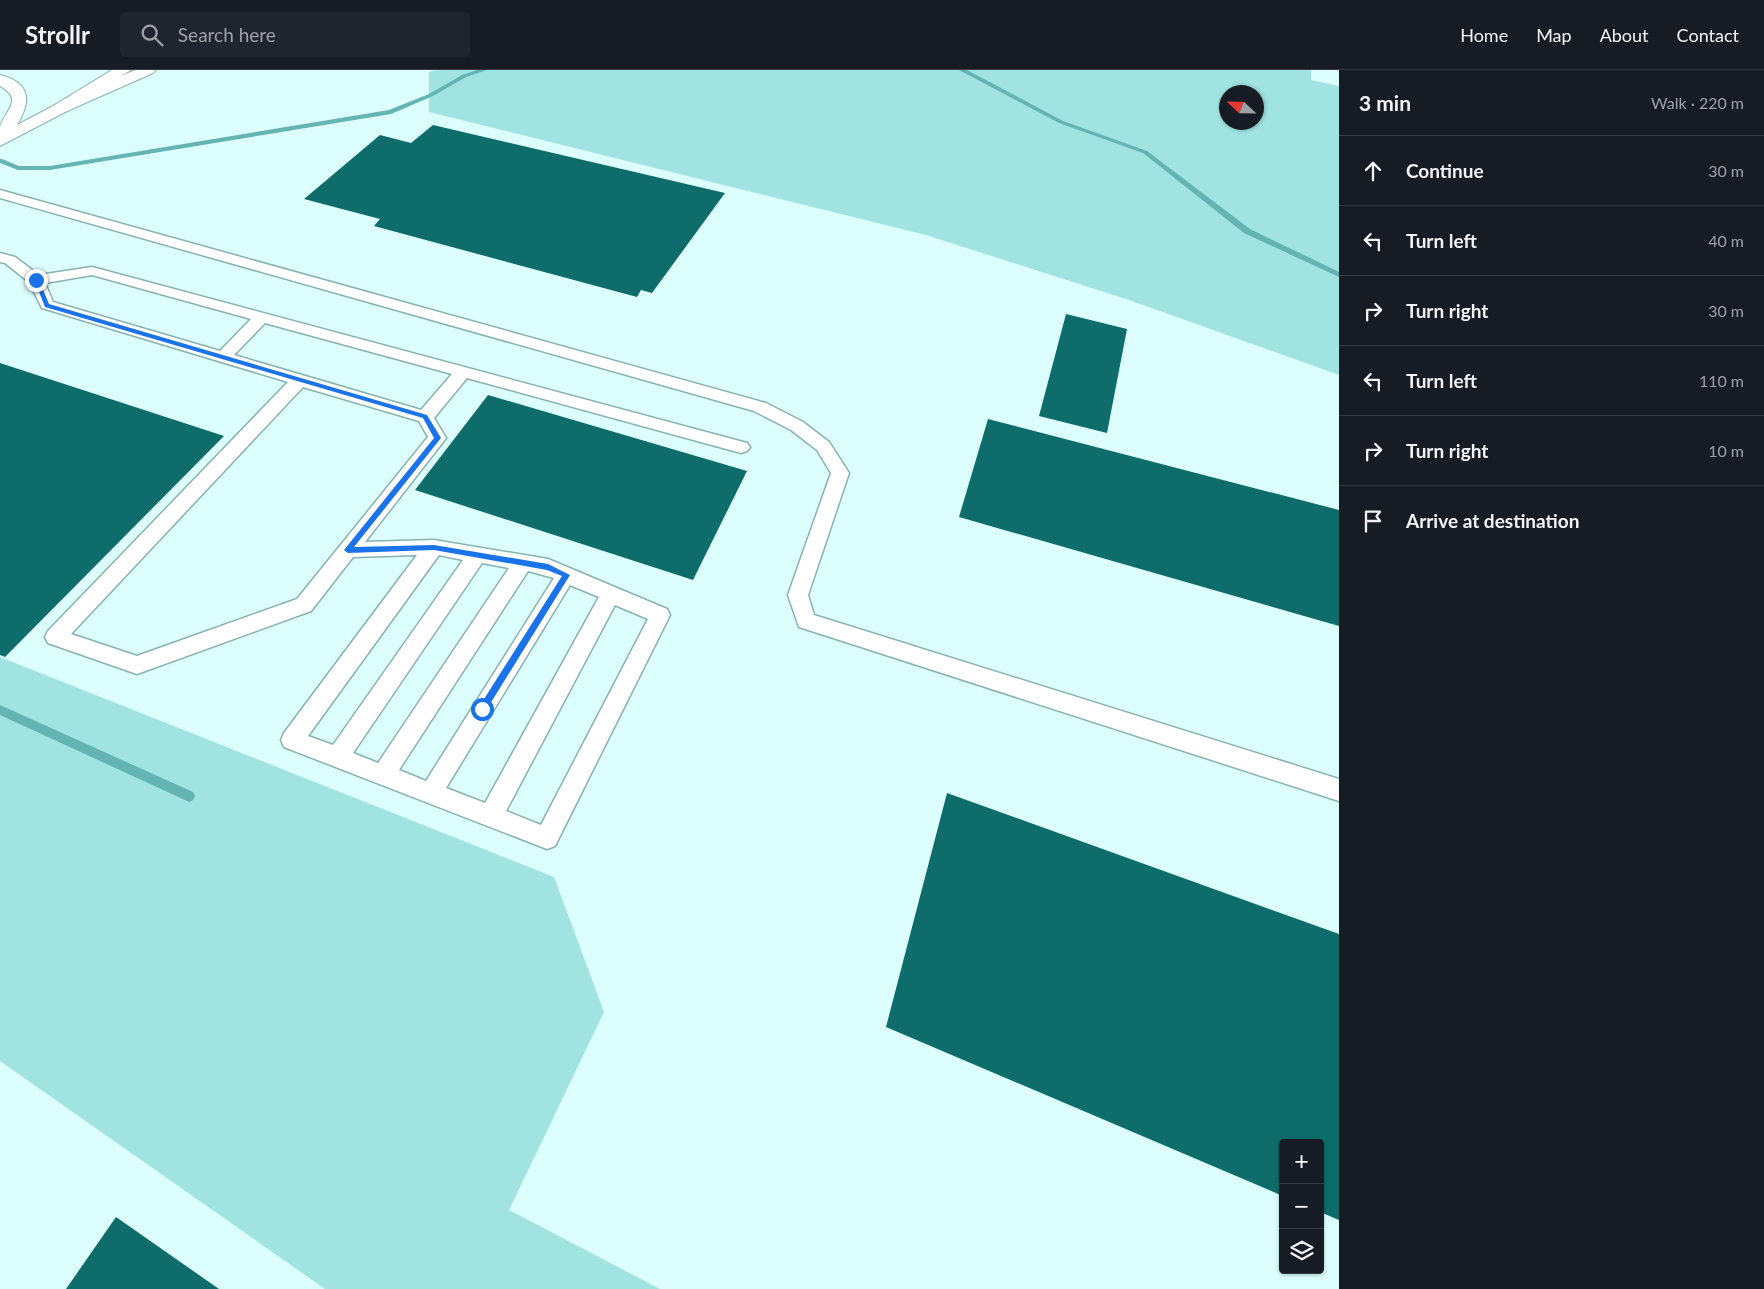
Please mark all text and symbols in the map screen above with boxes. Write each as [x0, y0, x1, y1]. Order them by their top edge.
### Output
search box [120, 12, 470, 57]
text: Strollr [25, 20, 90, 49]
icon: search [138, 21, 166, 49]
text: Search here [178, 23, 276, 46]
text: Home [1460, 24, 1508, 46]
text: Map [1536, 24, 1572, 46]
text: About [1600, 24, 1649, 46]
text: Contact [1677, 24, 1739, 46]
north arrow [1219, 85, 1264, 130]
text: 3 min [1359, 90, 1411, 115]
text: Walk · 220 m [1651, 93, 1744, 112]
icon: ahead [1359, 157, 1387, 185]
text: Continue [1406, 159, 1484, 182]
text: 30 m [1708, 161, 1744, 180]
icon: left [1359, 227, 1387, 255]
text: Turn left [1406, 229, 1477, 252]
text: 40 m [1708, 231, 1744, 250]
route end [25, 269, 48, 292]
icon: right [1359, 297, 1387, 325]
text: Turn right [1406, 299, 1488, 322]
text: 30 m [1708, 301, 1744, 320]
icon: left [1359, 367, 1387, 395]
text: Turn left [1406, 369, 1477, 392]
text: 110 m [1699, 371, 1744, 390]
icon: right [1359, 437, 1387, 465]
text: Turn right [1406, 439, 1488, 462]
text: 10 m [1708, 441, 1744, 460]
icon: arrive [1359, 507, 1387, 535]
text: Arrive at destination [1406, 509, 1579, 532]
route start [471, 698, 494, 721]
map controls [1279, 1139, 1324, 1274]
button: + [1279, 1139, 1324, 1184]
button: − [1279, 1184, 1324, 1229]
button: layers [1279, 1229, 1324, 1274]

